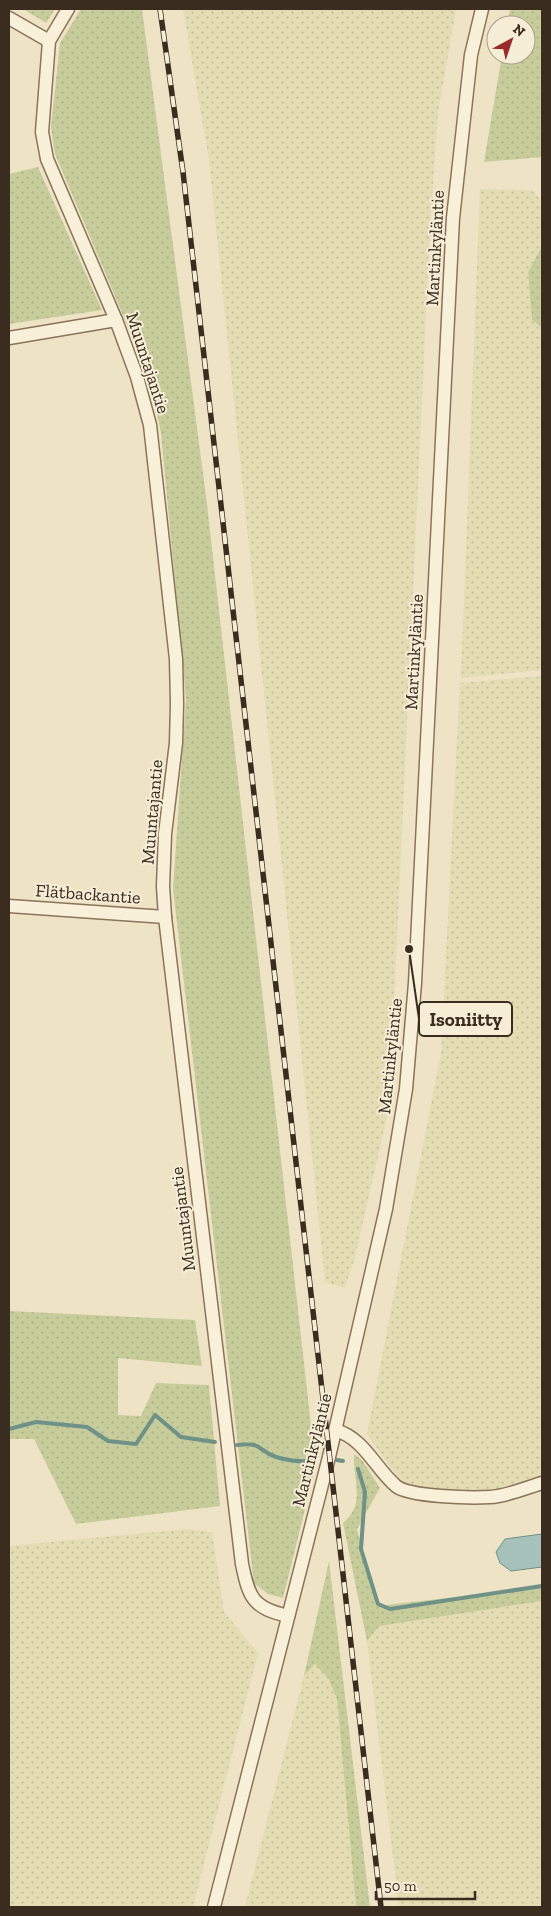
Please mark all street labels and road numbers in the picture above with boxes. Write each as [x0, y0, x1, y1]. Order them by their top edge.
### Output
street label: Martinkyläntie [421, 189, 449, 307]
street label: Muuntajantie [121, 310, 175, 416]
street label: Martinkyläntie [400, 593, 428, 711]
street label: Muuntajantie [136, 759, 168, 865]
street label: Flätbackantie [35, 879, 141, 909]
street label: Martinkyläntie [373, 997, 407, 1115]
street label: Muuntajantie [166, 1165, 200, 1273]
street label: Martinkyläntie [287, 1391, 337, 1509]

